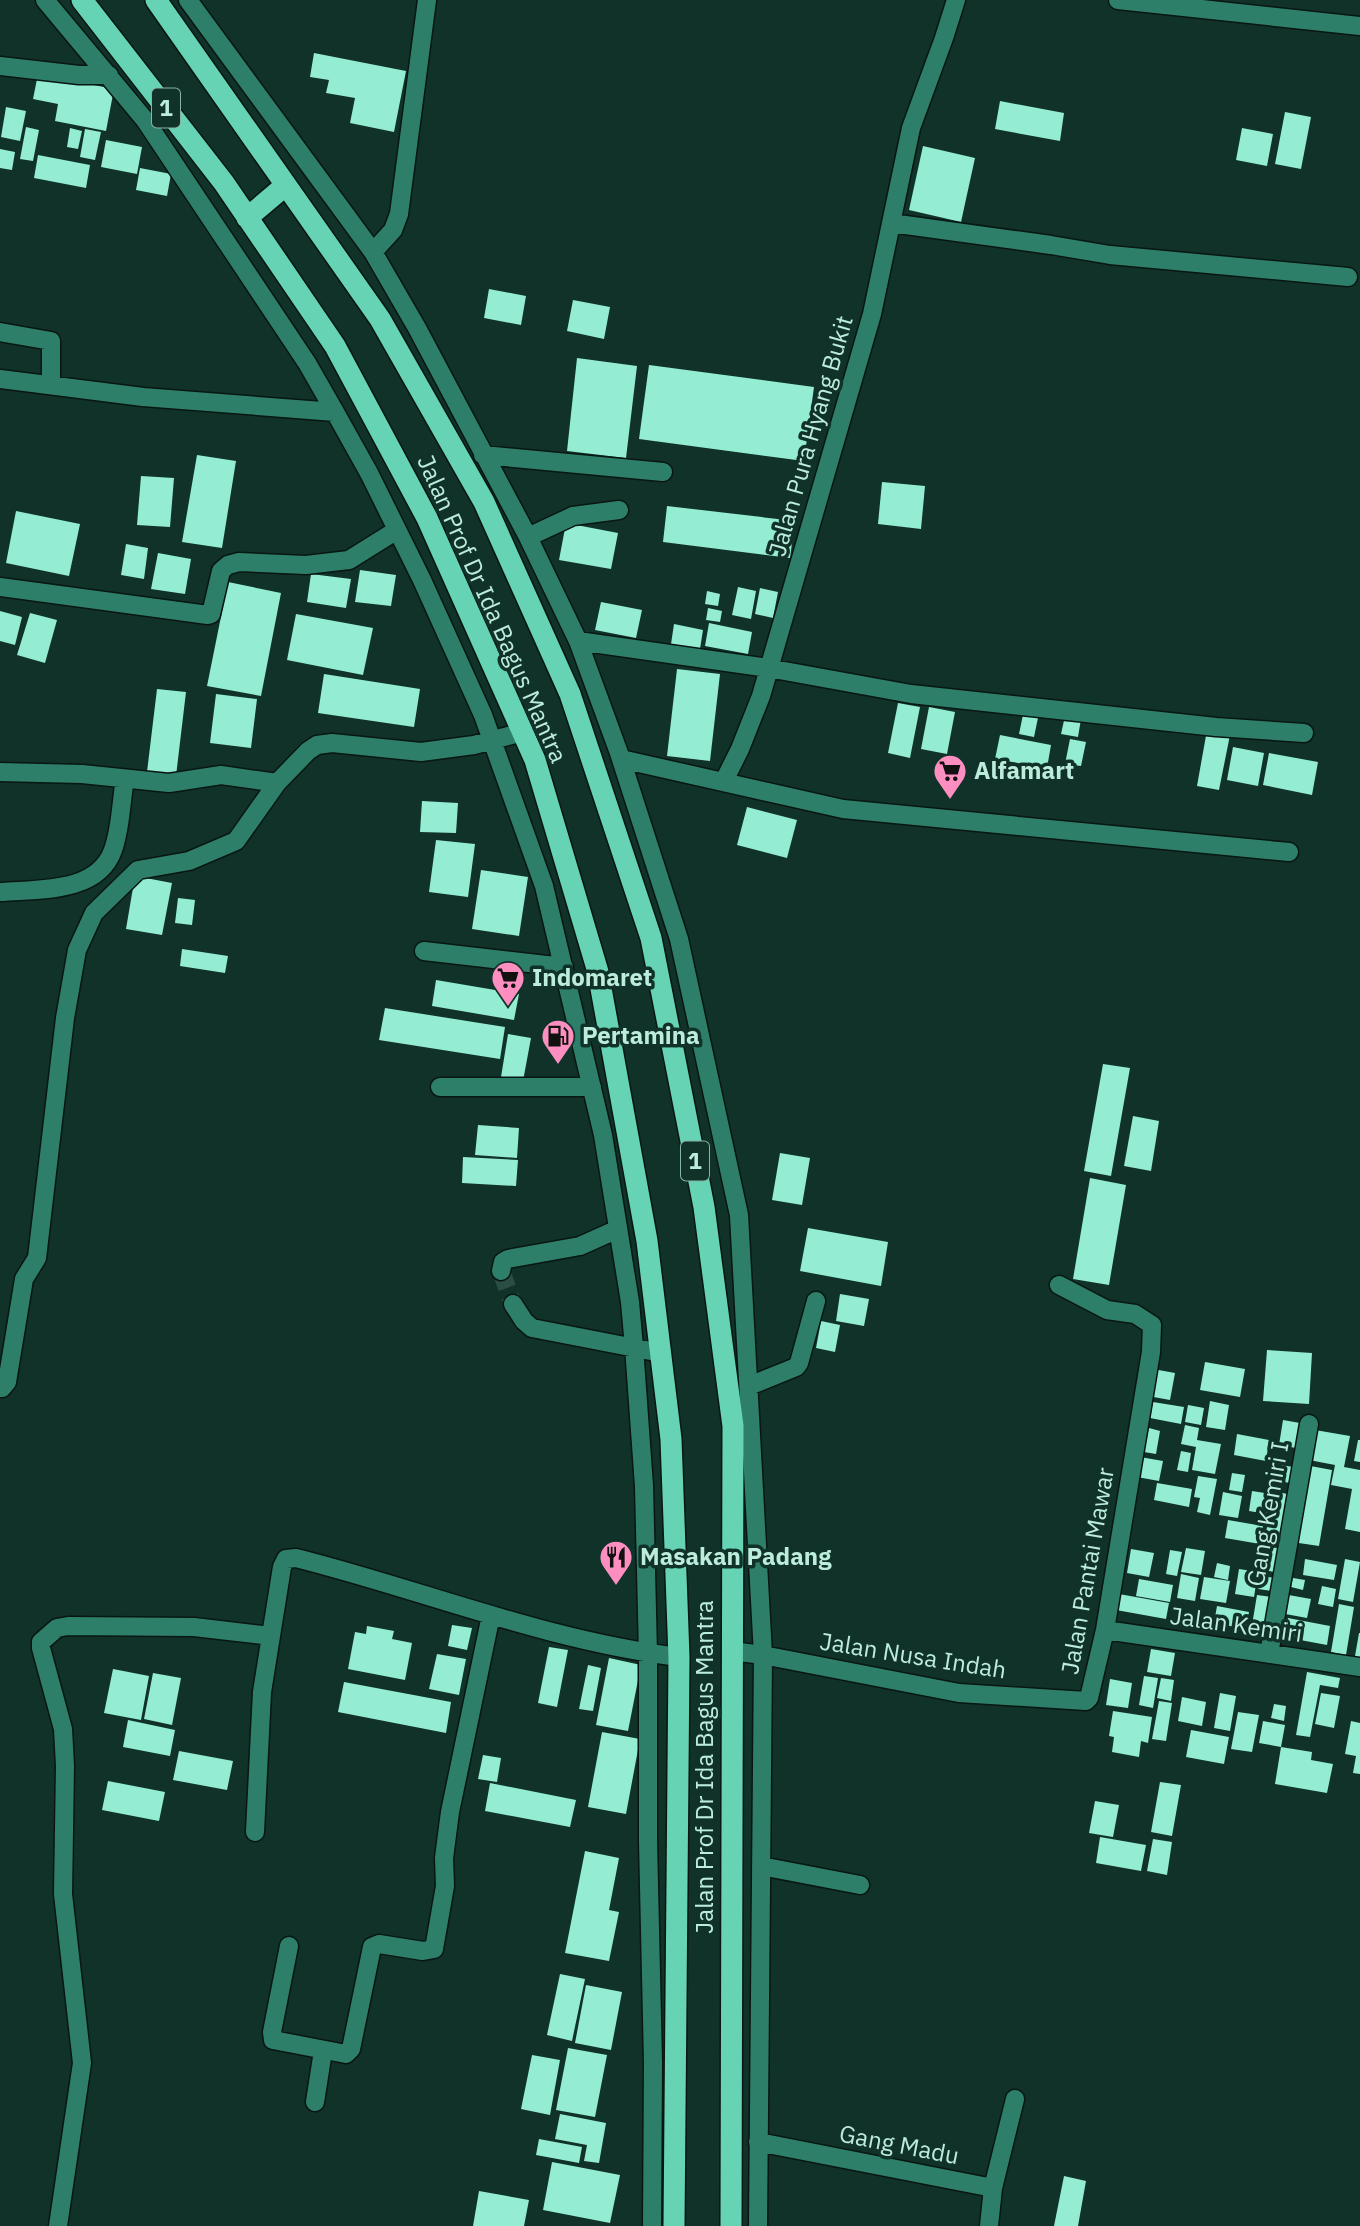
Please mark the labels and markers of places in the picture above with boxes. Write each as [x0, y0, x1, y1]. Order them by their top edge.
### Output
supermarket icon: Alfamart [931, 752, 969, 801]
place label: Alfamart [974, 754, 1074, 786]
supermarket icon: Indomaret [489, 959, 527, 1008]
place label: Indomaret [532, 961, 652, 993]
fuel station icon: Pertamina [539, 1017, 577, 1066]
place label: Pertamina [582, 1019, 700, 1051]
restaurant icon: Masakan Padang [597, 1538, 635, 1587]
place label: Masakan Padang [640, 1540, 832, 1572]

